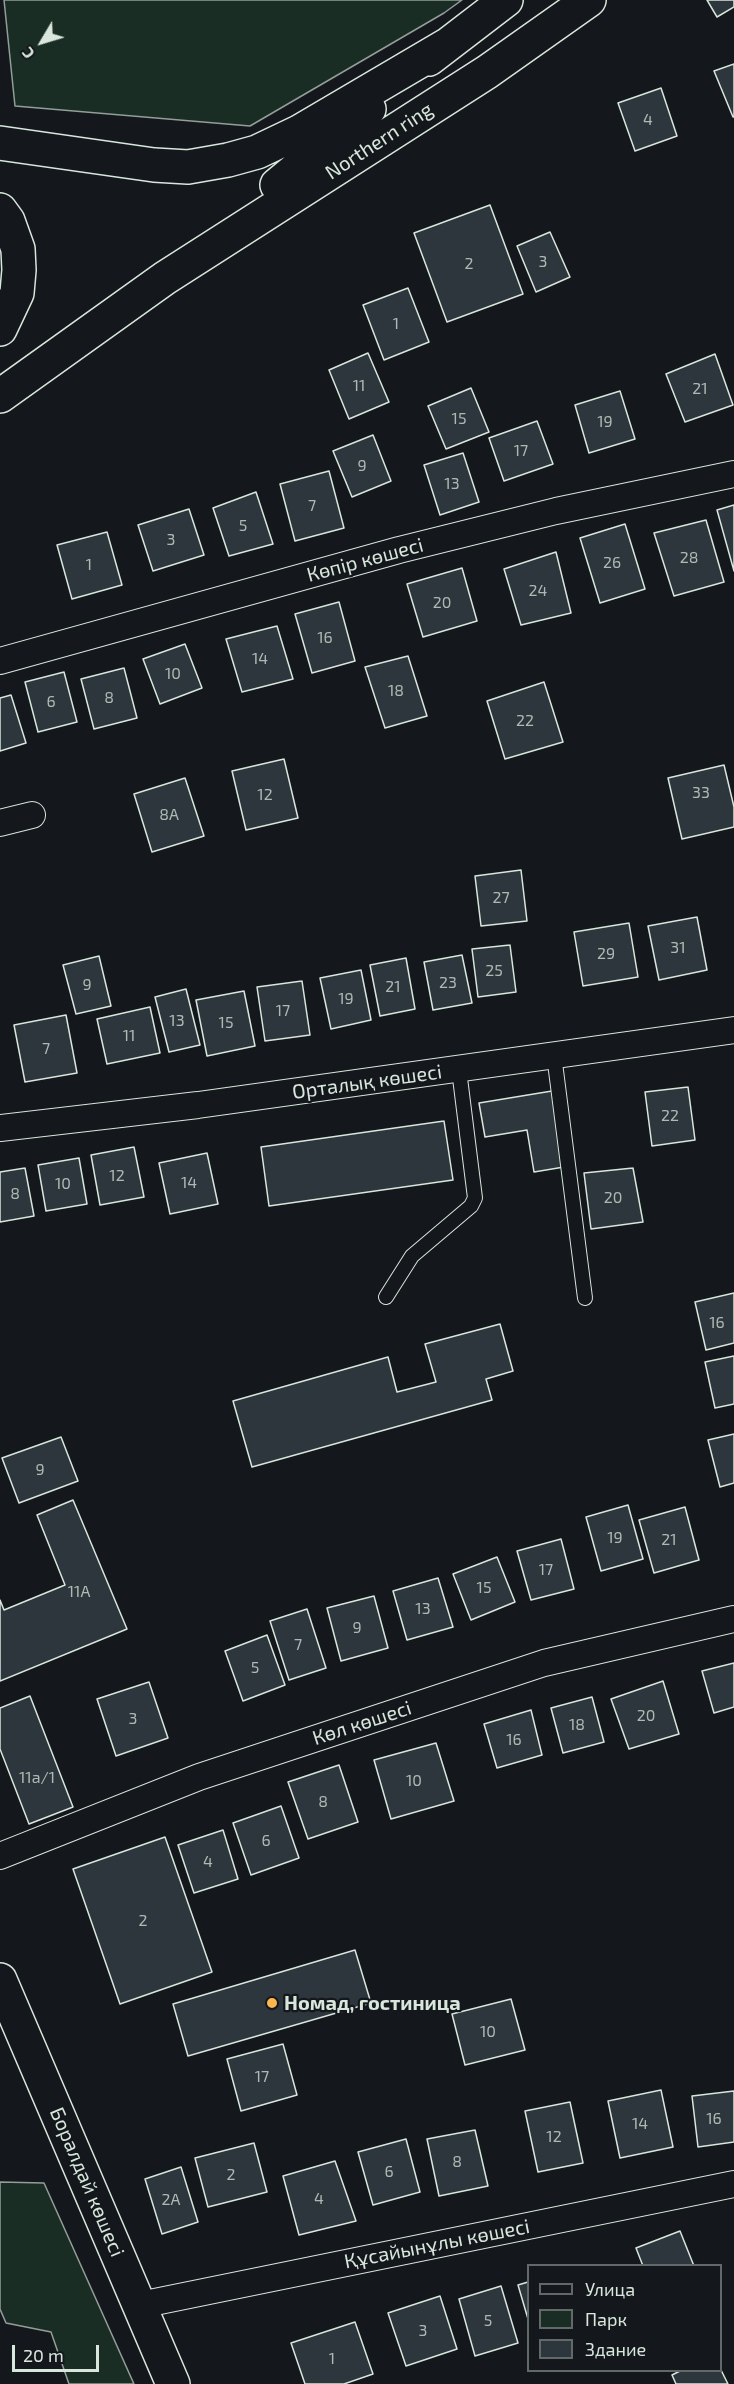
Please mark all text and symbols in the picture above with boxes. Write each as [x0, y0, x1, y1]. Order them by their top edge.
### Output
north arrow [12, 12, 72, 72]
text: С [17, 44, 38, 63]
street label: Northern ring [321, 97, 437, 185]
house number: 4 [643, 110, 653, 130]
house number: 3 [539, 252, 547, 272]
house number: 2 [465, 254, 473, 274]
house number: 1 [393, 314, 399, 334]
house number: 11 [353, 376, 365, 396]
house number: 21 [692, 379, 708, 399]
house number: 15 [452, 409, 466, 429]
house number: 19 [597, 412, 613, 432]
house number: 17 [514, 441, 528, 461]
house number: 9 [357, 456, 367, 476]
house number: 13 [444, 474, 460, 494]
house number: 7 [308, 496, 316, 516]
house number: 5 [239, 516, 247, 536]
house number: 3 [167, 530, 175, 550]
street label: Көпір көшесі [304, 533, 426, 587]
house number: 28 [680, 548, 698, 568]
house number: 26 [603, 553, 621, 573]
house number: 1 [86, 555, 92, 575]
house number: 24 [529, 581, 547, 601]
house number: 20 [433, 593, 451, 613]
house number: 16 [317, 628, 333, 648]
house number: 14 [252, 649, 268, 669]
house number: 10 [165, 664, 181, 684]
house number: 18 [388, 681, 404, 701]
house number: 8 [104, 688, 114, 708]
house number: 6 [46, 692, 56, 712]
house number: 22 [516, 711, 534, 731]
house number: 33 [692, 783, 710, 803]
house number: 12 [257, 785, 273, 805]
house number: 8А [159, 805, 179, 825]
house number: 27 [492, 888, 510, 908]
house number: 31 [670, 938, 686, 958]
house number: 29 [597, 944, 615, 964]
house number: 25 [485, 961, 503, 981]
house number: 23 [439, 973, 457, 993]
house number: 9 [82, 975, 92, 995]
house number: 21 [385, 977, 401, 997]
house number: 19 [338, 989, 354, 1009]
house number: 17 [276, 1001, 290, 1021]
house number: 13 [169, 1011, 185, 1031]
house number: 15 [219, 1013, 233, 1033]
house number: 11 [123, 1026, 135, 1046]
house number: 7 [42, 1039, 50, 1059]
street label: Орталық көшесі [291, 1060, 443, 1104]
house number: 22 [661, 1106, 679, 1126]
house number: 12 [109, 1166, 125, 1186]
house number: 14 [181, 1173, 197, 1193]
house number: 10 [55, 1174, 71, 1194]
house number: 8 [10, 1184, 20, 1204]
house number: 20 [604, 1188, 622, 1208]
house number: 16 [709, 1313, 725, 1333]
house number: 9 [35, 1460, 45, 1480]
house number: 19 [607, 1528, 623, 1548]
house number: 21 [661, 1530, 677, 1550]
house number: 17 [539, 1560, 553, 1580]
house number: 15 [477, 1578, 491, 1598]
house number: 11А [68, 1582, 90, 1602]
house number: 13 [415, 1599, 431, 1619]
house number: 9 [352, 1618, 362, 1638]
house number: 7 [294, 1635, 302, 1655]
house number: 5 [251, 1658, 259, 1678]
street label: Көл көшесі [310, 1696, 414, 1750]
house number: 20 [637, 1706, 655, 1726]
house number: 3 [129, 1709, 137, 1729]
house number: 18 [569, 1715, 585, 1735]
house number: 16 [506, 1730, 522, 1750]
house number: 11а/1 [19, 1768, 55, 1788]
house number: 10 [406, 1771, 422, 1791]
house number: 8 [318, 1792, 328, 1812]
house number: 6 [261, 1831, 271, 1851]
house number: 4 [203, 1852, 213, 1872]
house number: 2 [139, 1911, 147, 1931]
place label: Номад, гостиница [284, 1991, 461, 2015]
marker: Номад, гостиница [265, 1996, 279, 2010]
house number: 10 [480, 2022, 496, 2042]
house number: 17 [255, 2067, 269, 2087]
street label: Боралдай көшесі [45, 2104, 129, 2260]
house number: 16 [706, 2109, 722, 2129]
house number: 14 [632, 2114, 648, 2134]
house number: 12 [546, 2127, 562, 2147]
house number: 8 [452, 2152, 462, 2172]
house number: 6 [384, 2162, 394, 2182]
house number: 2 [227, 2165, 235, 2185]
house number: 4 [314, 2189, 324, 2209]
house number: 2А [162, 2190, 180, 2210]
street label: Құсайынұлы көшесі [342, 2214, 532, 2274]
legend [527, 2264, 722, 2372]
text: Улица [585, 2278, 635, 2300]
text: Парк [585, 2308, 627, 2330]
house number: 5 [484, 2311, 492, 2331]
house number: 3 [419, 2321, 427, 2341]
scale bar [15, 2333, 102, 2371]
text: Здание [585, 2338, 646, 2360]
text: 20 m [23, 2344, 64, 2366]
house number: 1 [329, 2349, 335, 2369]

